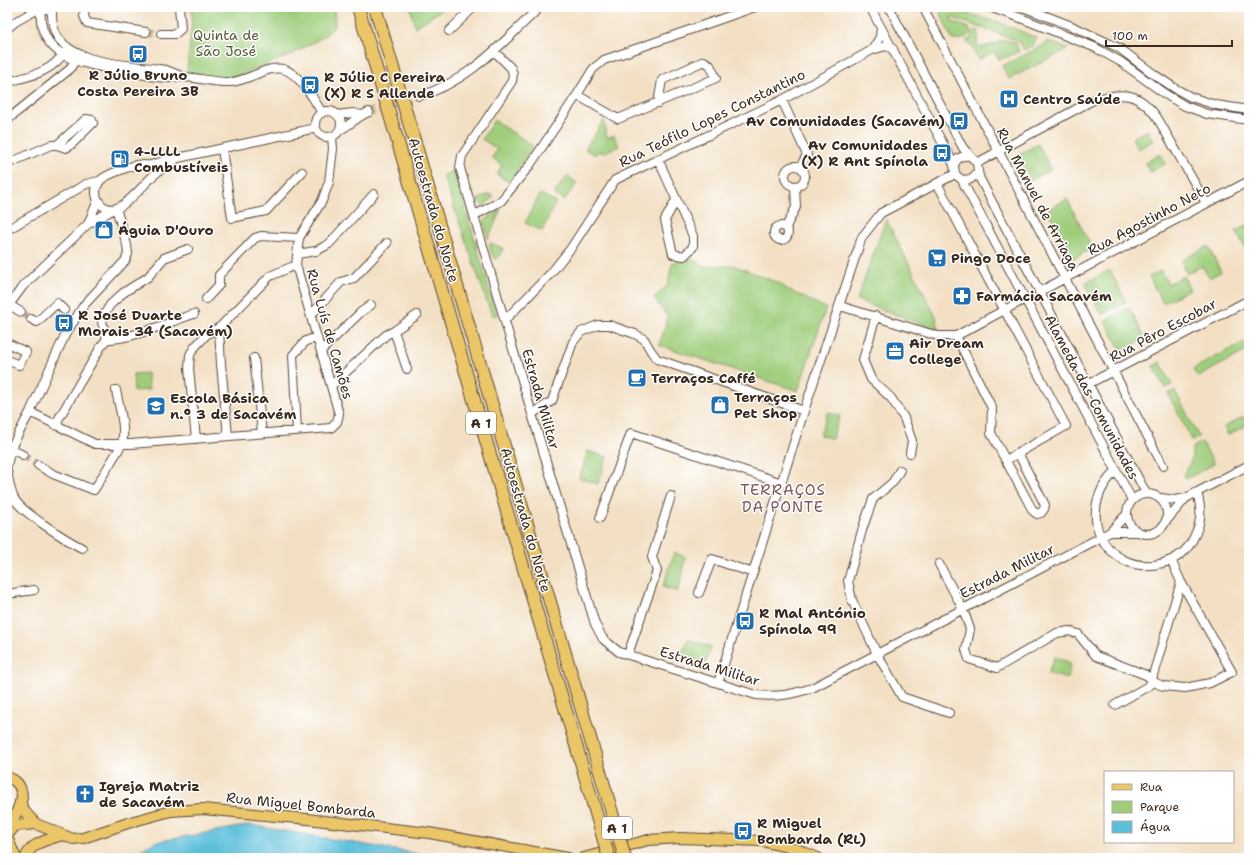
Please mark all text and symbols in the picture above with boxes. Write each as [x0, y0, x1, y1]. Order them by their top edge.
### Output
scale bar [1106, 22, 1232, 48]
park label: Quinta de São José [193, 26, 259, 60]
text: 100 m [1112, 28, 1148, 44]
bus stop icon: R Júlio Bruno Costa Pereira 3B [127, 43, 149, 65]
street label: Rua Teófilo Lopes Constantino [616, 65, 808, 171]
place label: R Júlio Bruno Costa Pereira 3B [77, 66, 199, 100]
place label: R Júlio C Pereira (X) R S Allende [324, 68, 446, 102]
bus stop icon: R Júlio C Pereira (X) R S Allende [299, 74, 321, 96]
hospital icon: Centro Saúde [998, 88, 1020, 110]
place label: Centro Saúde [1023, 90, 1121, 108]
bus stop icon: Av Comunidades (Sacavém) [948, 110, 970, 132]
place label: Av Comunidades (Sacavém) [746, 112, 945, 130]
street label: Rua Manuel de Arriaga [993, 124, 1084, 274]
street label: Autoestrada do Norte [405, 136, 463, 285]
place label: Av Comunidades (X) R Ant Spínola [801, 136, 928, 170]
place label: 4-LLLL Combustíveis [134, 142, 228, 176]
bus stop icon: Av Comunidades (X) R Ant Spínola [931, 142, 953, 164]
fuel station icon: 4-LLLL Combustíveis [109, 148, 131, 170]
street label: Rua Agostinho Neto [1084, 179, 1214, 259]
shop icon: Águia D'Ouro [93, 219, 115, 241]
place label: Águia D'Ouro [118, 221, 214, 239]
supermarket icon: Pingo Doce [926, 247, 948, 269]
place label: Pingo Doce [951, 249, 1031, 267]
street label: Rua Luís de Camões [303, 267, 357, 401]
pharmacy icon: Farmácia Sacavém [951, 285, 973, 307]
place label: Farmácia Sacavém [976, 287, 1112, 305]
street label: Rua Pêro Escobar [1106, 294, 1220, 366]
place label: R José Duarte Morais 34 (Sacavém) [78, 306, 233, 340]
street label: Alameda das Comunidades [1041, 311, 1143, 483]
bus stop icon: R José Duarte Morais 34 (Sacavém) [53, 312, 75, 334]
place label: Air Dream College [909, 334, 984, 368]
office icon: Air Dream College [884, 340, 906, 362]
street label: Estrada Militar [518, 347, 564, 452]
cafe icon: Terraços Caffé [626, 367, 648, 389]
place label: Terraços Caffé [651, 369, 756, 387]
place label: Terraços Pet Shop [734, 388, 797, 422]
place label: Escola Básica n.º 3 de Sacavém [170, 389, 297, 423]
shop icon: Terraços Pet Shop [709, 394, 731, 416]
school or university icon: Escola Básica n.º 3 de Sacavém [145, 395, 167, 417]
road number: A 1 [466, 412, 496, 434]
street label: Autoestrada do Norte [497, 446, 555, 595]
district label: TERRAÇOS DA PONTE [740, 480, 826, 517]
street label: Estrada Militar [957, 539, 1058, 603]
place label: R Mal António Spínola 99 [759, 604, 866, 638]
bus stop icon: R Mal António Spínola 99 [734, 610, 756, 632]
street label: Estrada Militar [658, 642, 763, 690]
legend [1104, 771, 1234, 843]
place label: Igreja Matriz de Sacavém [99, 777, 200, 811]
text: Rua [1140, 779, 1163, 795]
church icon: Igreja Matriz de Sacavém [74, 783, 96, 805]
street label: Rua Miguel Bombarda [225, 788, 377, 822]
text: Parque [1140, 799, 1179, 815]
place label: R Miguel Bombarda (RL) [757, 814, 866, 848]
road number: A 1 [602, 817, 632, 839]
text: Água [1140, 819, 1171, 835]
bus stop icon: R Miguel Bombarda (RL) [732, 820, 754, 842]

